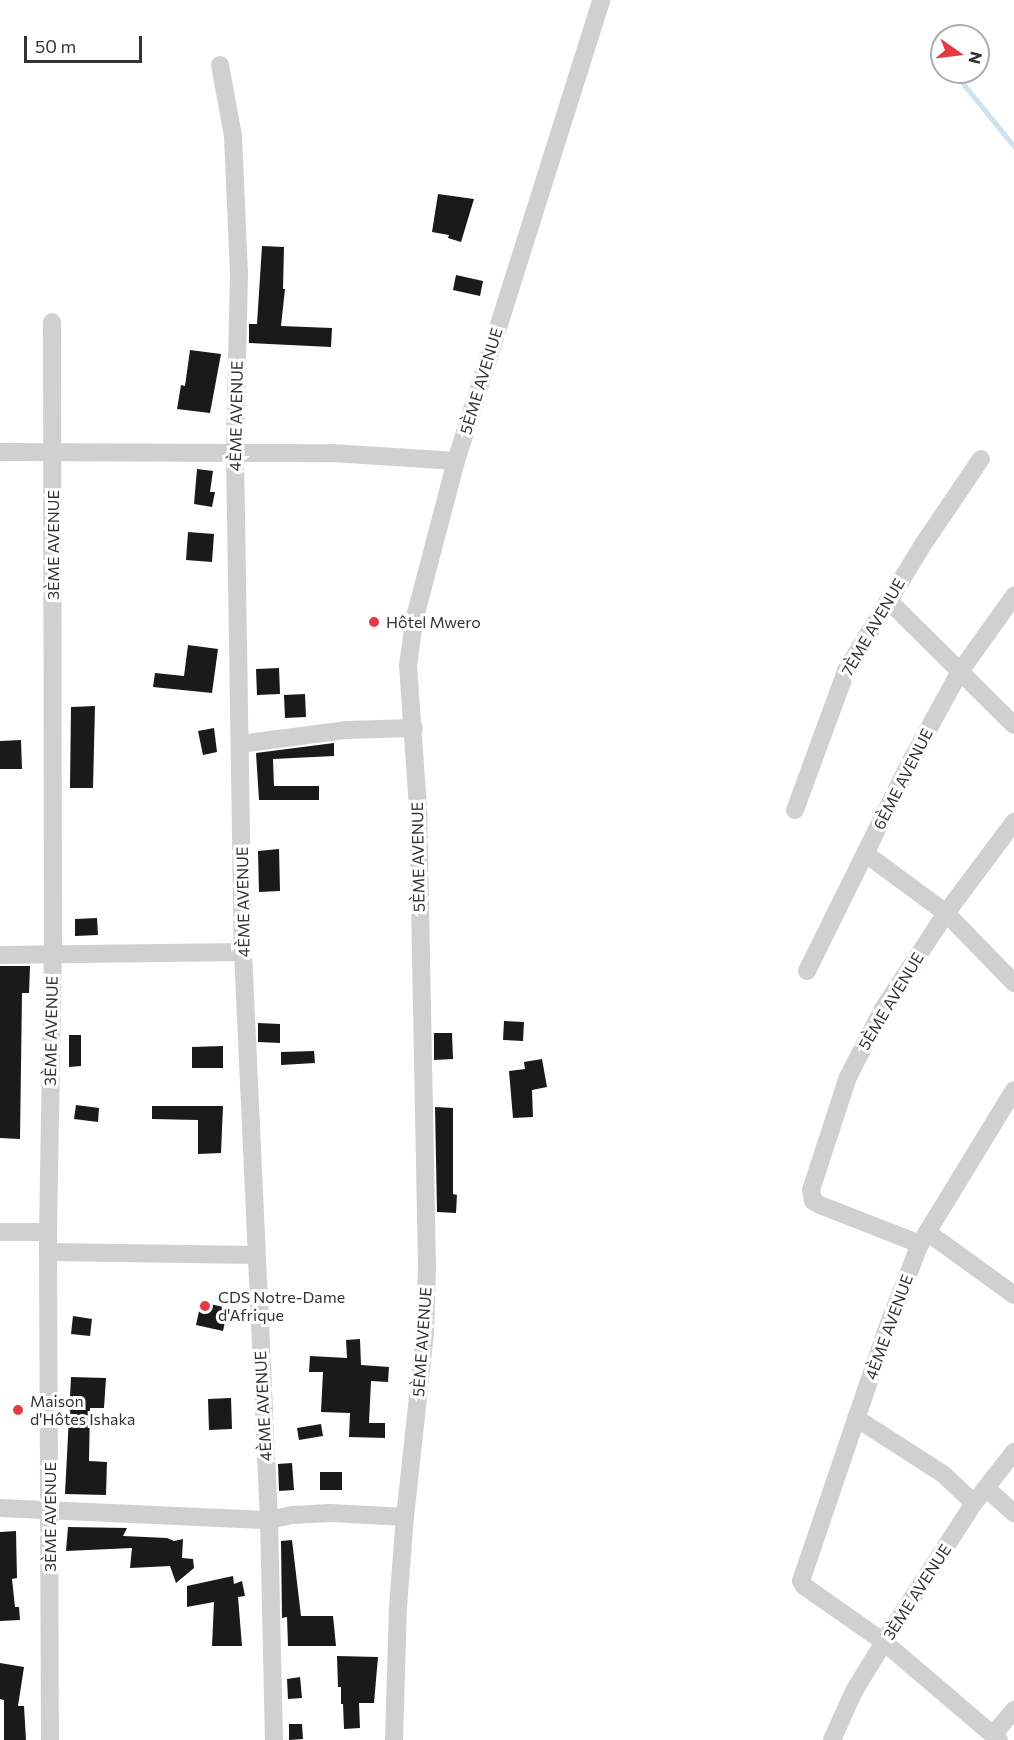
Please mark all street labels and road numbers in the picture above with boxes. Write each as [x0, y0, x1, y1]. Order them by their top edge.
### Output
street label: 5ÈME AVENUE [456, 326, 506, 436]
street label: 4ÈME AVENUE [225, 361, 247, 471]
street label: 3ÈME AVENUE [43, 490, 63, 600]
street label: 7ÈME AVENUE [837, 575, 909, 679]
street label: 6ÈME AVENUE [869, 725, 937, 833]
street label: 5ÈME AVENUE [407, 802, 429, 912]
street label: 4ÈME AVENUE [232, 847, 254, 957]
street label: 5ÈME AVENUE [854, 949, 928, 1053]
street label: 3ÈME AVENUE [40, 976, 62, 1086]
street label: 4ÈME AVENUE [861, 1272, 917, 1382]
street label: 5ÈME AVENUE [409, 1286, 435, 1398]
street label: 4ÈME AVENUE [251, 1350, 275, 1462]
street label: 3ÈME AVENUE [40, 1462, 60, 1572]
street label: 3ÈME AVENUE [879, 1541, 955, 1643]

